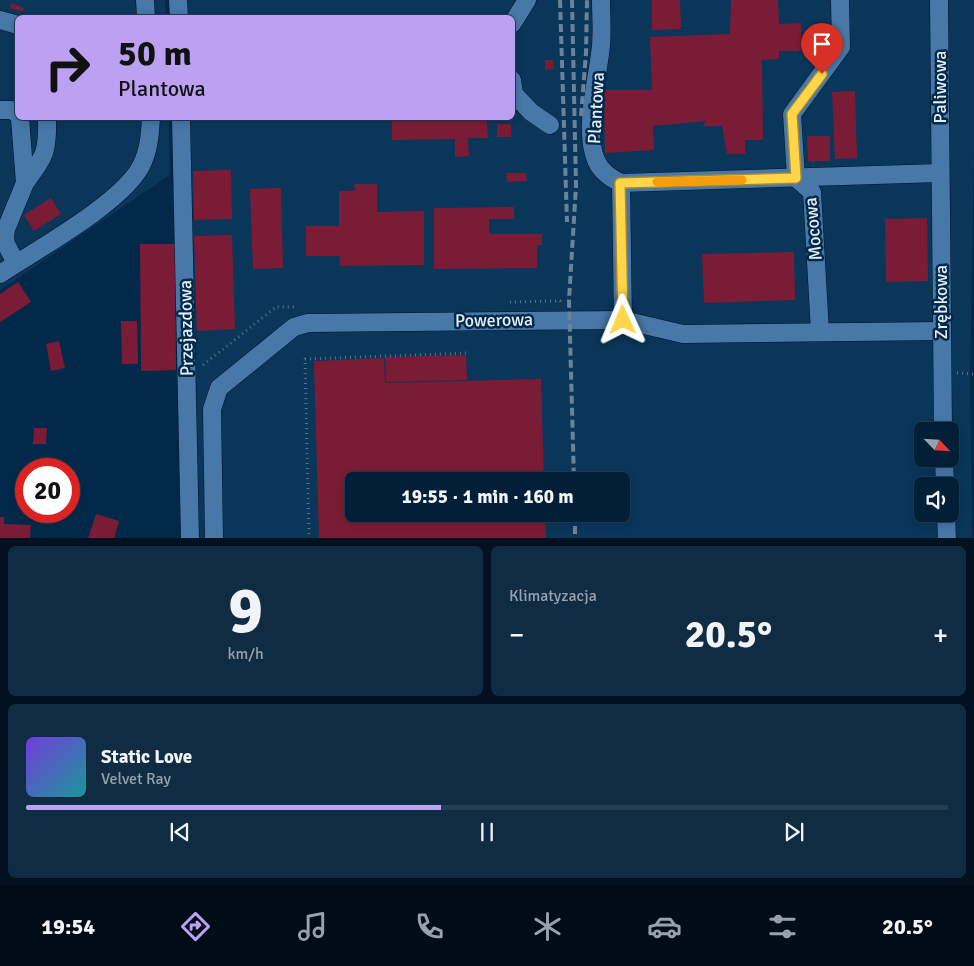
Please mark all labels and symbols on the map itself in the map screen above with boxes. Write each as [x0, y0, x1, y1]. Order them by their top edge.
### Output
pin [801, 23, 843, 74]
street label: Paliwowa [929, 51, 951, 123]
street label: Plantowa [583, 72, 609, 144]
street label: Mocowa [799, 196, 827, 262]
street label: Zrębkowa [930, 265, 952, 339]
street label: Przejazdowa [174, 280, 198, 376]
position arrow [596, 293, 648, 345]
street label: Powerowa [455, 308, 533, 332]
north arrow [914, 422, 959, 468]
speed limit sign: 20 [15, 458, 80, 523]

